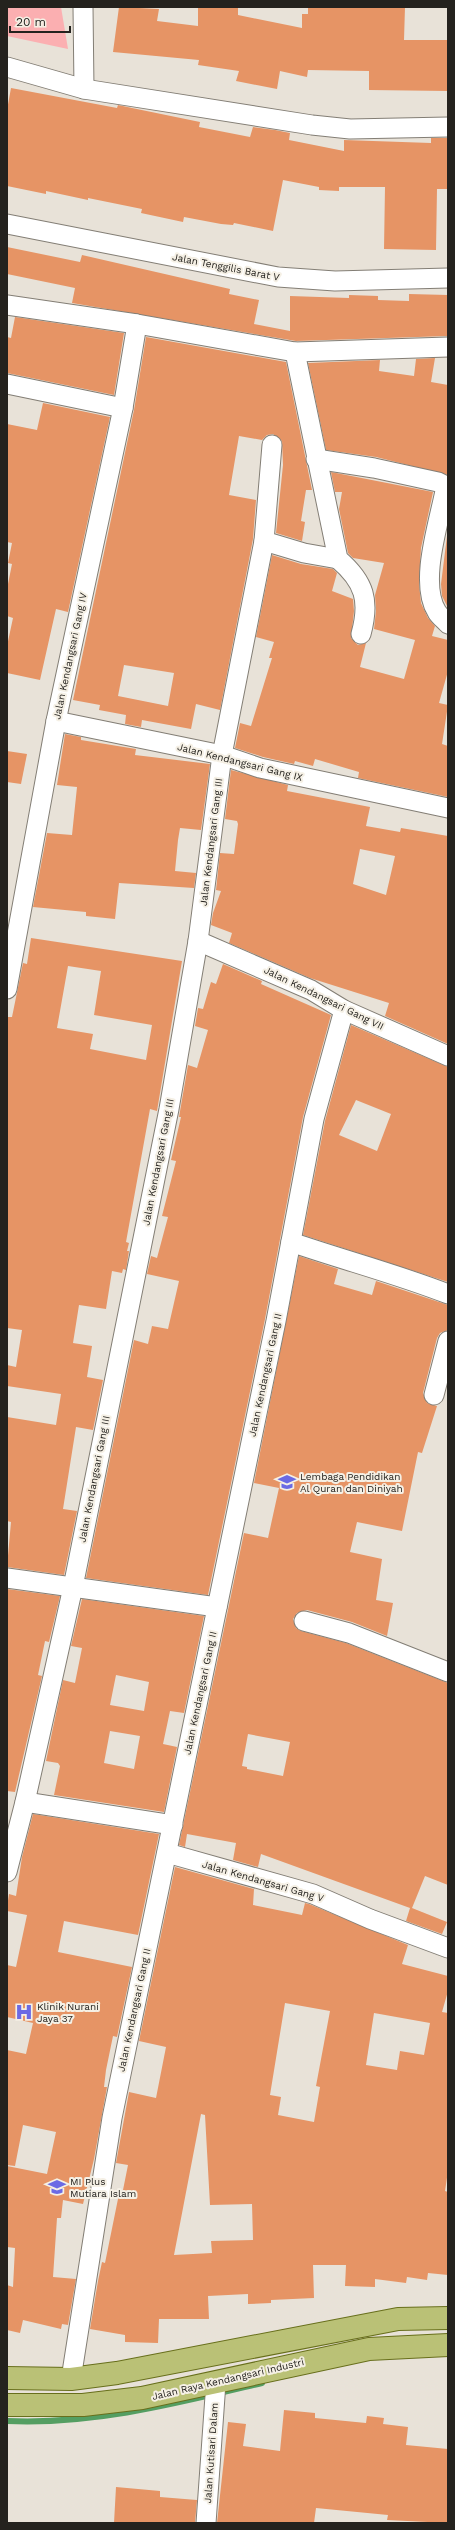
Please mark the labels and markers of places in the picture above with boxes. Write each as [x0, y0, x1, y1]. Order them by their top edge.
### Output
place label: Lembaga Pendidikan Al Quran dan Diniyah [300, 1471, 403, 1494]
school or university icon: Lembaga Pendidikan Al Quran dan Diniyah [277, 1472, 297, 1492]
place label: Klinik Nurani Jaya 37 [37, 2001, 99, 2024]
hospital icon: Klinik Nurani Jaya 37 [14, 2002, 34, 2022]
place label: MI Plus Mutiara Islam [70, 2176, 136, 2199]
school or university icon: MI Plus Mutiara Islam [47, 2177, 67, 2197]

